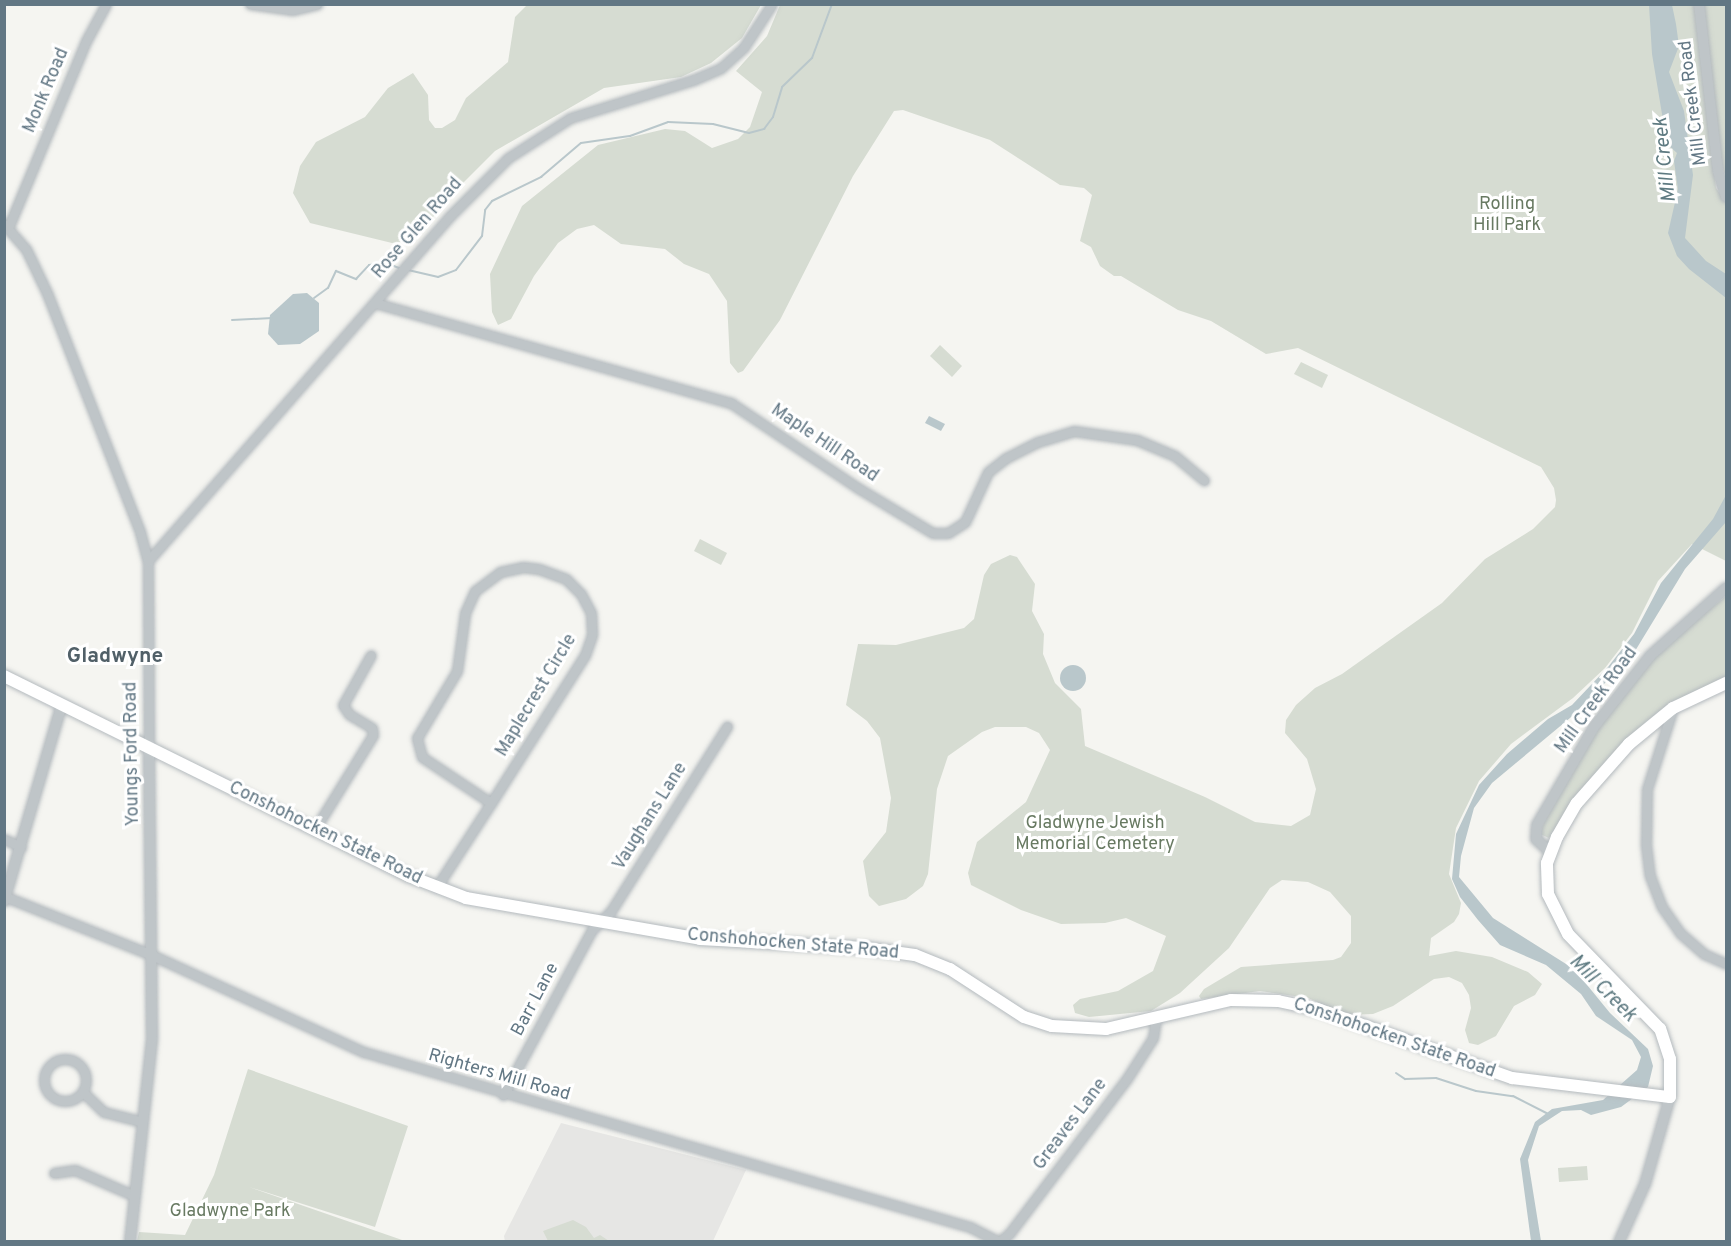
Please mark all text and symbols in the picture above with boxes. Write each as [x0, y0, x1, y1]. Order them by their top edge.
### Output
street label: Mill Creek Road [1676, 39, 1712, 167]
street label: Monk Road [19, 45, 75, 137]
water label: Mill Creek [1650, 116, 1682, 204]
street label: Rose Glen Road [368, 174, 468, 284]
park label: Rolling Hill Park [1473, 195, 1541, 238]
street label: Maple Hill Road [766, 400, 882, 488]
street label: Maplecrest Circle [492, 631, 582, 761]
district label: Gladwyne [67, 644, 163, 670]
street label: Mill Creek Road [1551, 644, 1643, 758]
street label: Youngs Ford Road [121, 682, 145, 826]
street label: Vaughans Lane [609, 759, 693, 875]
street label: Conshohocken State Road [225, 778, 425, 890]
park label: Gladwyne Jewish Memorial Cemetery [1015, 814, 1175, 856]
street label: Conshohocken State Road [686, 925, 900, 965]
water label: Mill Creek [1563, 950, 1641, 1028]
street label: Barr Lane [508, 960, 564, 1040]
street label: Conshohocken State Road [1290, 994, 1498, 1084]
street label: Righters Mill Road [425, 1045, 573, 1107]
street label: Greaves Lane [1030, 1075, 1112, 1175]
park label: Gladwyne Park [170, 1201, 290, 1223]

